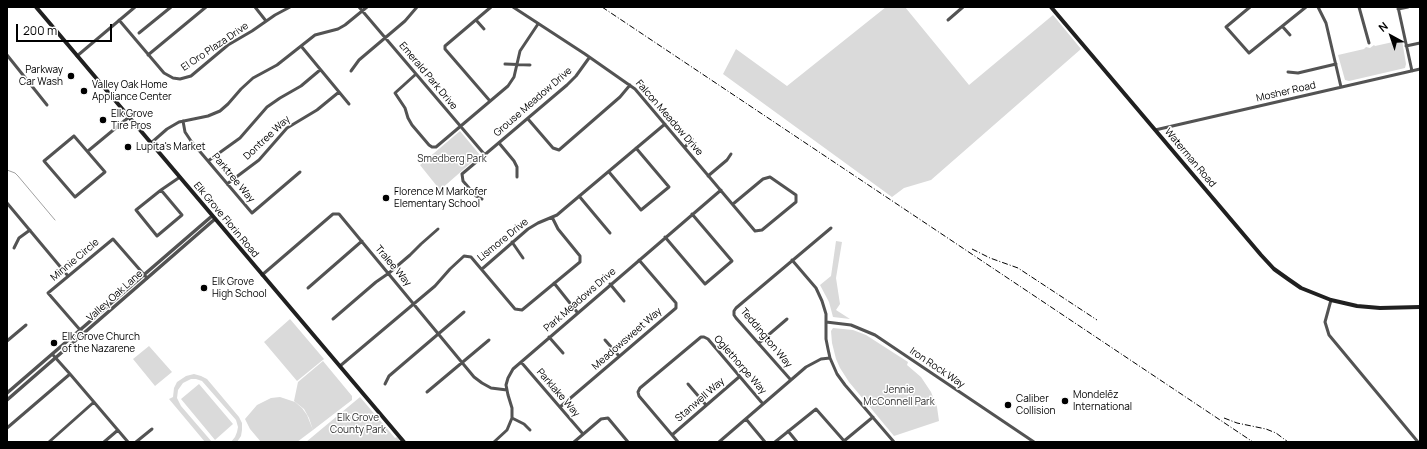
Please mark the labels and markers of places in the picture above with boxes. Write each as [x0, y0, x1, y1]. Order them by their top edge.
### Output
place label: Parkway Car Wash [19, 64, 63, 88]
marker: Parkway Car Wash [66, 71, 76, 81]
place label: Valley Oak Home Appliance Center [92, 79, 172, 102]
marker: Valley Oak Home Appliance Center [79, 86, 89, 96]
place label: Elk Grove Tire Pros [111, 108, 153, 132]
marker: Elk Grove Tire Pros [98, 115, 108, 125]
place label: Lupita's Market [136, 141, 206, 153]
marker: Lupita's Market [123, 142, 133, 152]
place label: Florence M Markofer Elementary School [394, 186, 487, 210]
marker: Florence M Markofer Elementary School [381, 193, 391, 203]
place label: Elk Grove High School [212, 276, 267, 300]
marker: Elk Grove High School [199, 283, 209, 293]
place label: Elk Grove Church of the Nazarene [62, 331, 140, 354]
marker: Elk Grove Church of the Nazarene [49, 338, 59, 348]
place label: Mondelēz International [1073, 389, 1132, 412]
place label: Caliber Collision [1016, 393, 1056, 416]
marker: Mondelēz International [1060, 396, 1070, 406]
marker: Caliber Collision [1003, 400, 1013, 410]

